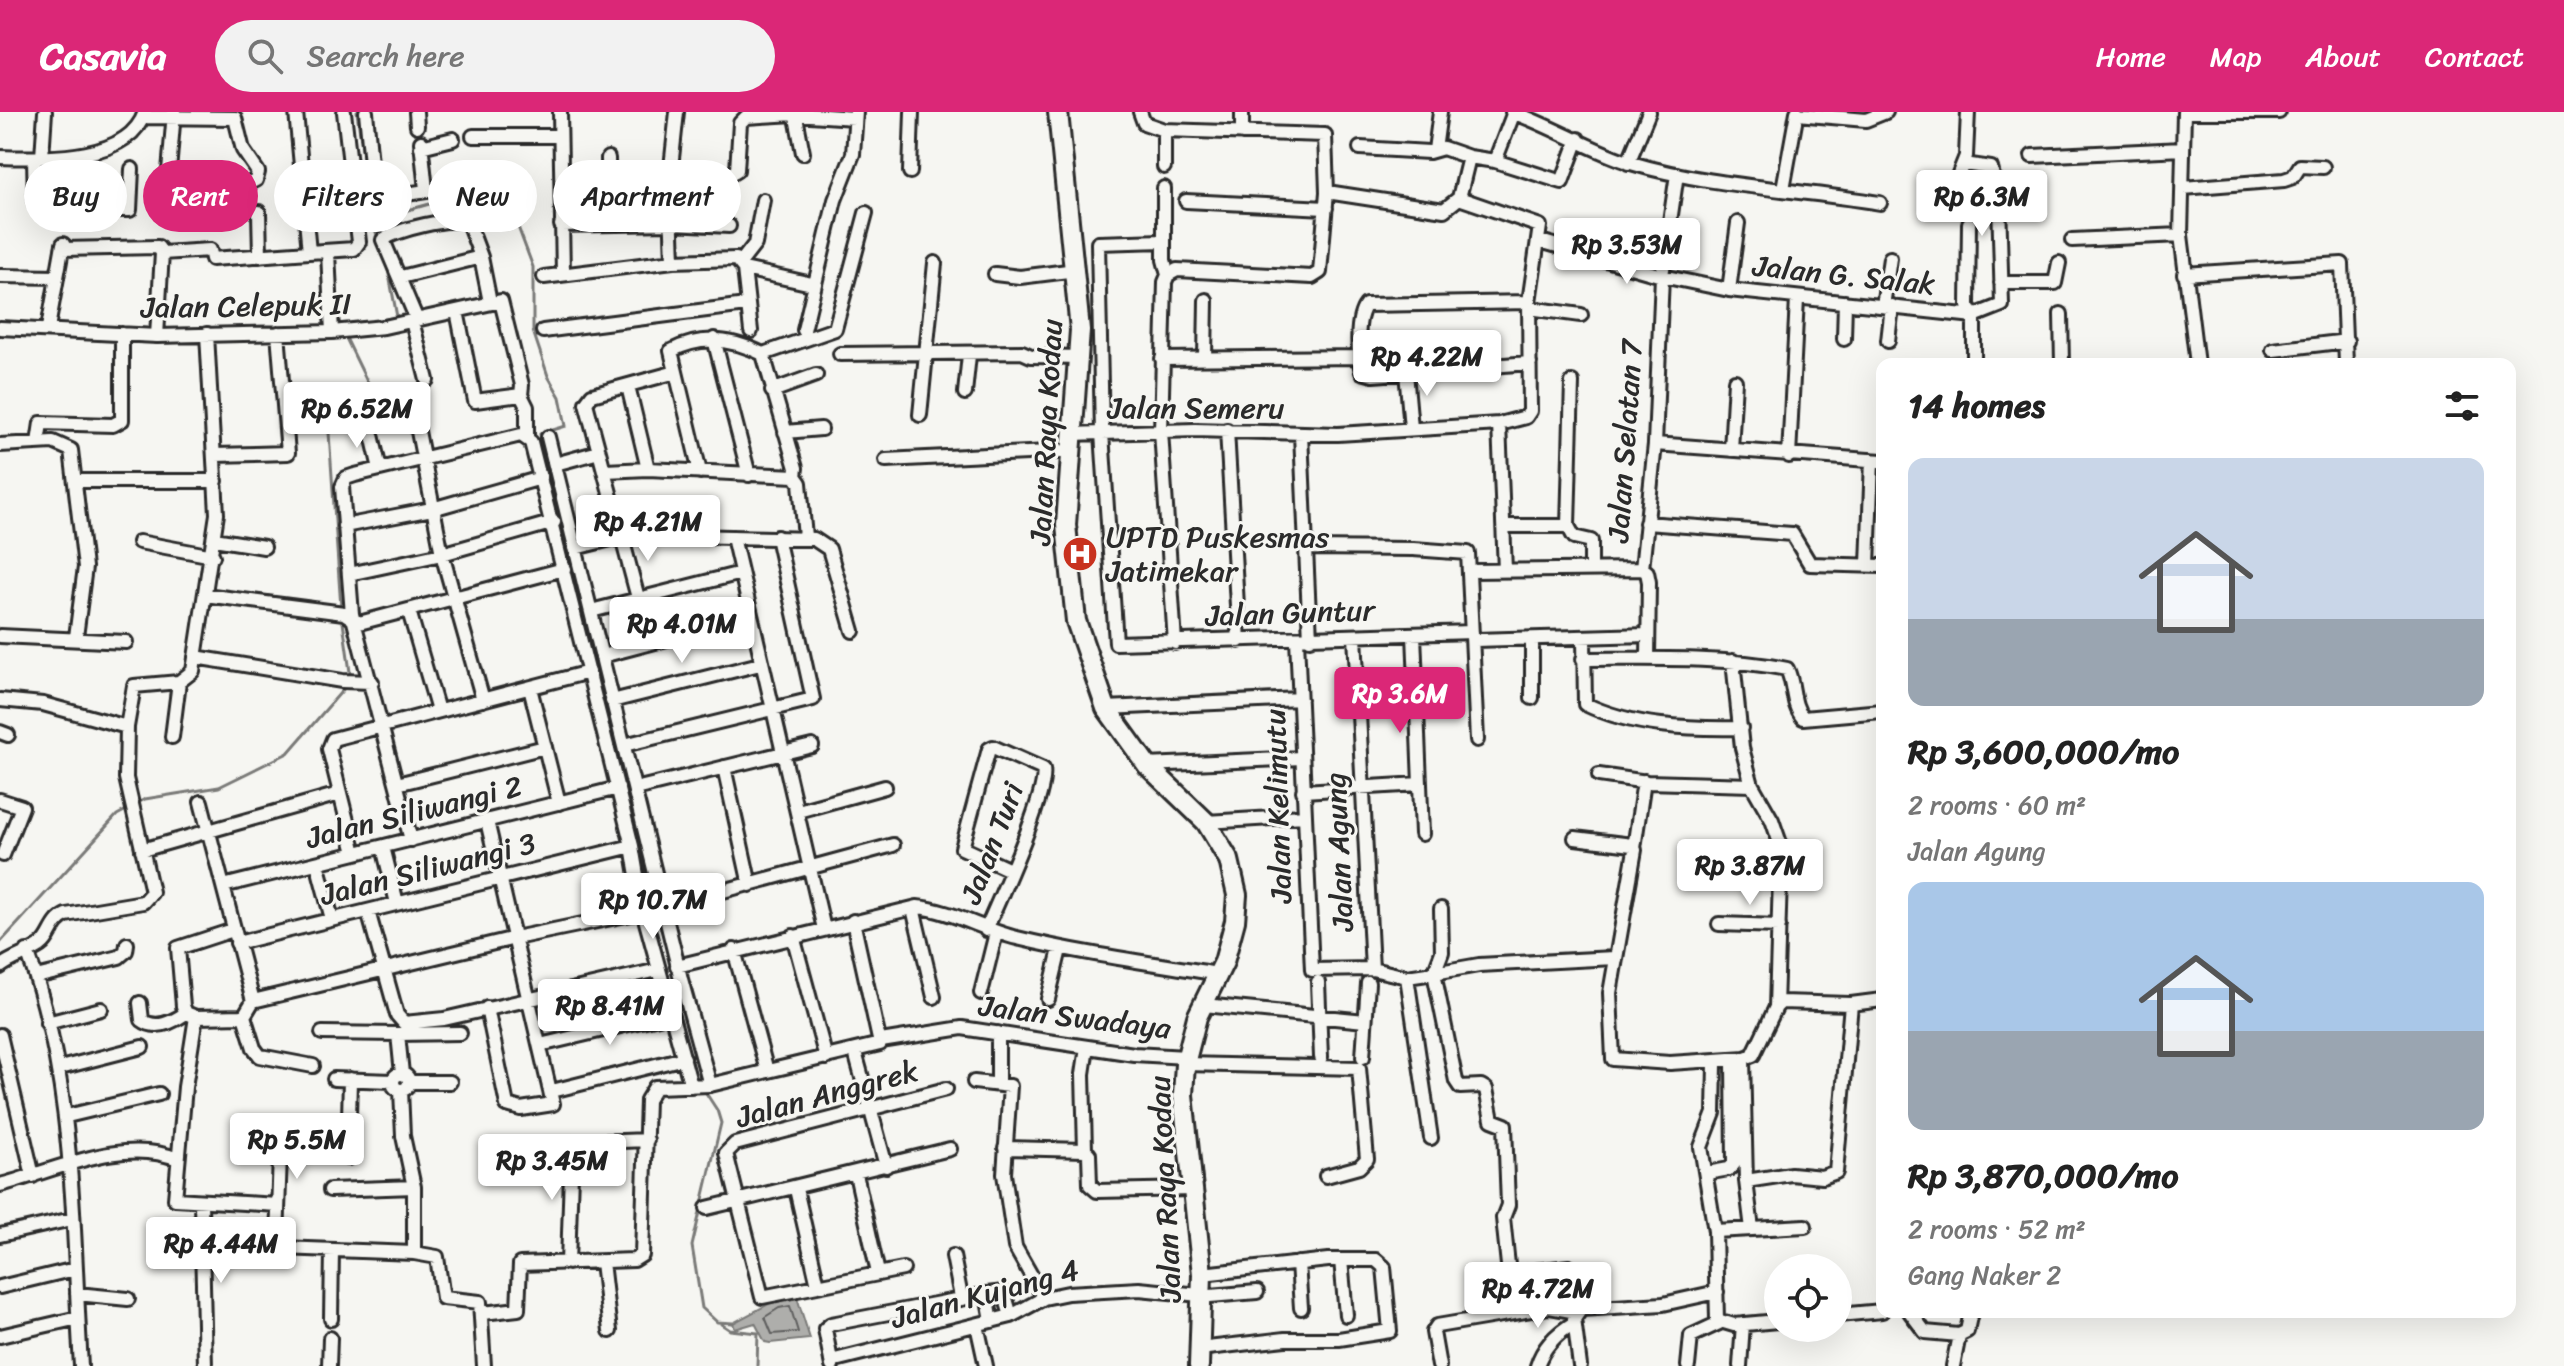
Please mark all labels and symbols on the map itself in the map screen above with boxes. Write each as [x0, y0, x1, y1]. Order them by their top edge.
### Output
pin: Rp 6.3M [1908, 170, 2056, 238]
pin: Rp 3.53M [1544, 218, 1710, 286]
street label: Jalan G. Salak [1749, 238, 1938, 311]
street label: Jalan Celepuk II [139, 277, 352, 335]
street label: Jalan Raya Kodau [1013, 317, 1079, 548]
pin: Rp 4.22M [1344, 330, 1510, 398]
street label: Jalan Selatan 7 [1591, 336, 1659, 545]
street label: Jalan Semeru [1107, 381, 1284, 435]
pin: Rp 6.52M [274, 382, 440, 450]
pin: Rp 4.21M [565, 495, 731, 563]
place label: UPTD Puskesmas Jatimekar [1105, 510, 1330, 598]
hospital icon: UPTD Puskesmas Jatimekar [1061, 535, 1099, 573]
street label: Jalan Guntur [1203, 583, 1377, 643]
pin: Rp 4.01M [599, 597, 765, 665]
pin: Rp 3.6M [1326, 667, 1474, 735]
street label: Jalan Kelimutu [1248, 708, 1308, 905]
street label: Jalan Siliwangi 2 [299, 759, 528, 865]
street label: Jalan Agung [1308, 771, 1370, 934]
street label: Jalan Turi [944, 773, 1041, 913]
street label: Jalan Siliwangi 3 [314, 816, 541, 922]
pin: Rp 3.87M [1667, 839, 1833, 907]
pin: Rp 10.7M [570, 873, 736, 941]
street label: Jalan Swadaya [975, 978, 1175, 1056]
pin: Rp 8.41M [527, 979, 693, 1047]
street label: Jalan Anggrek [729, 1043, 925, 1144]
street label: Jalan Raya Kodau [1132, 1074, 1198, 1305]
pin: Rp 5.5M [223, 1113, 371, 1181]
pin: Rp 3.45M [469, 1134, 635, 1202]
pin: Rp 4.44M [138, 1217, 304, 1285]
street label: Jalan Kujang 4 [884, 1243, 1085, 1345]
pin: Rp 4.72M [1455, 1262, 1621, 1330]

